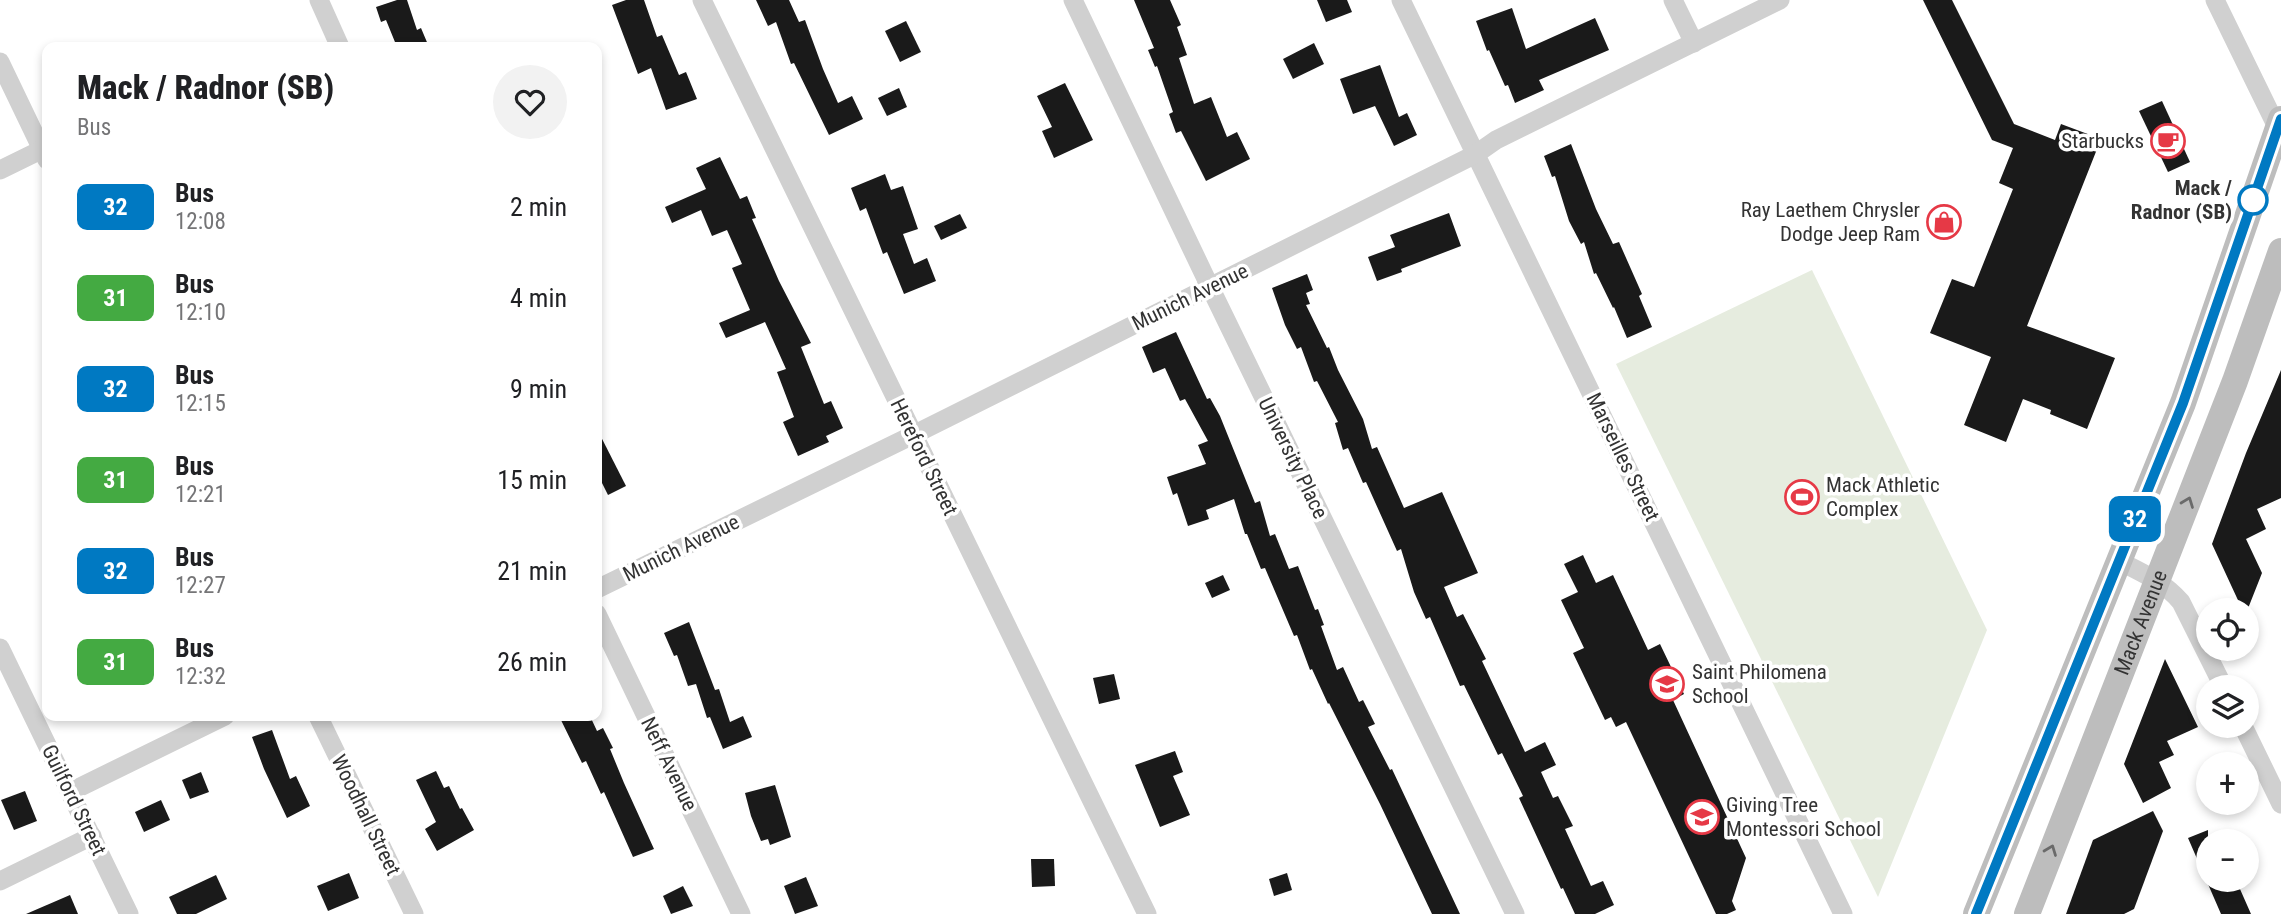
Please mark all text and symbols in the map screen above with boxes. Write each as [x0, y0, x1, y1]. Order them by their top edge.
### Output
button: heart [493, 65, 567, 139]
text: Mack / Radnor (SB) [77, 68, 334, 107]
text: Bus [77, 114, 111, 141]
cafe icon: Starbucks [2149, 122, 2187, 160]
place label: Starbucks [2061, 129, 2144, 153]
place label: Mack / Radnor (SB) [2131, 176, 2232, 224]
text: Bus [175, 178, 214, 208]
marker: Mack / Radnor (SB) [2238, 185, 2268, 215]
text: 2 min [510, 192, 567, 222]
text: 32 [103, 193, 128, 221]
place label: Ray Laethem Chrysler Dodge Jeep Ram [1741, 198, 1920, 246]
shop icon: Ray Laethem Chrysler Dodge Jeep Ram [1925, 203, 1963, 241]
text: 12:08 [175, 208, 226, 235]
street label: Munich Avenue [1128, 259, 1252, 335]
text: Bus [175, 269, 214, 299]
text: 4 min [510, 283, 567, 313]
text: 31 [103, 284, 128, 312]
text: 12:10 [175, 299, 226, 326]
text: Bus [175, 360, 214, 390]
text: 9 min [510, 374, 567, 404]
text: 32 [103, 375, 128, 403]
street label: Marseilles Street [1582, 389, 1664, 525]
text: 12:15 [175, 390, 226, 417]
street label: University Place [1253, 393, 1333, 523]
street label: Hereford Street [885, 395, 963, 519]
text: Bus [175, 451, 214, 481]
text: 15 min [497, 465, 567, 495]
text: 31 [103, 466, 128, 494]
place label: Mack Athletic Complex [1826, 473, 1940, 521]
sports icon: Mack Athletic Complex [1783, 478, 1821, 516]
text: 12:21 [175, 481, 226, 508]
line badge: 32 [2104, 496, 2166, 542]
one-way arrow [2180, 496, 2194, 508]
text: 32 [2123, 505, 2147, 533]
street label: Munich Avenue [619, 510, 743, 586]
text: Bus [175, 542, 214, 572]
text: 21 min [497, 556, 567, 586]
text: 32 [103, 557, 128, 585]
street label: Mack Avenue [2110, 566, 2172, 678]
text: 12:27 [175, 572, 226, 599]
map controls [2196, 598, 2259, 892]
button: locate [2196, 598, 2259, 661]
text: Bus [175, 633, 214, 663]
text: 26 min [497, 647, 567, 677]
text: 31 [103, 648, 128, 676]
place label: Saint Philomena School [1692, 660, 1827, 708]
text: 12:32 [175, 663, 226, 690]
school or university icon: Saint Philomena School [1648, 665, 1686, 703]
button: layers [2196, 675, 2259, 738]
street label: Neff Avenue [636, 713, 702, 815]
street label: Guilford Street [37, 741, 111, 859]
street label: Woodhall Street [326, 751, 406, 879]
button: + [2196, 752, 2259, 815]
place label: Giving Tree Montessori School [1726, 793, 1881, 841]
school or university icon: Giving Tree Montessori School [1683, 798, 1721, 836]
button: − [2196, 829, 2259, 892]
one-way arrow [2043, 845, 2057, 857]

